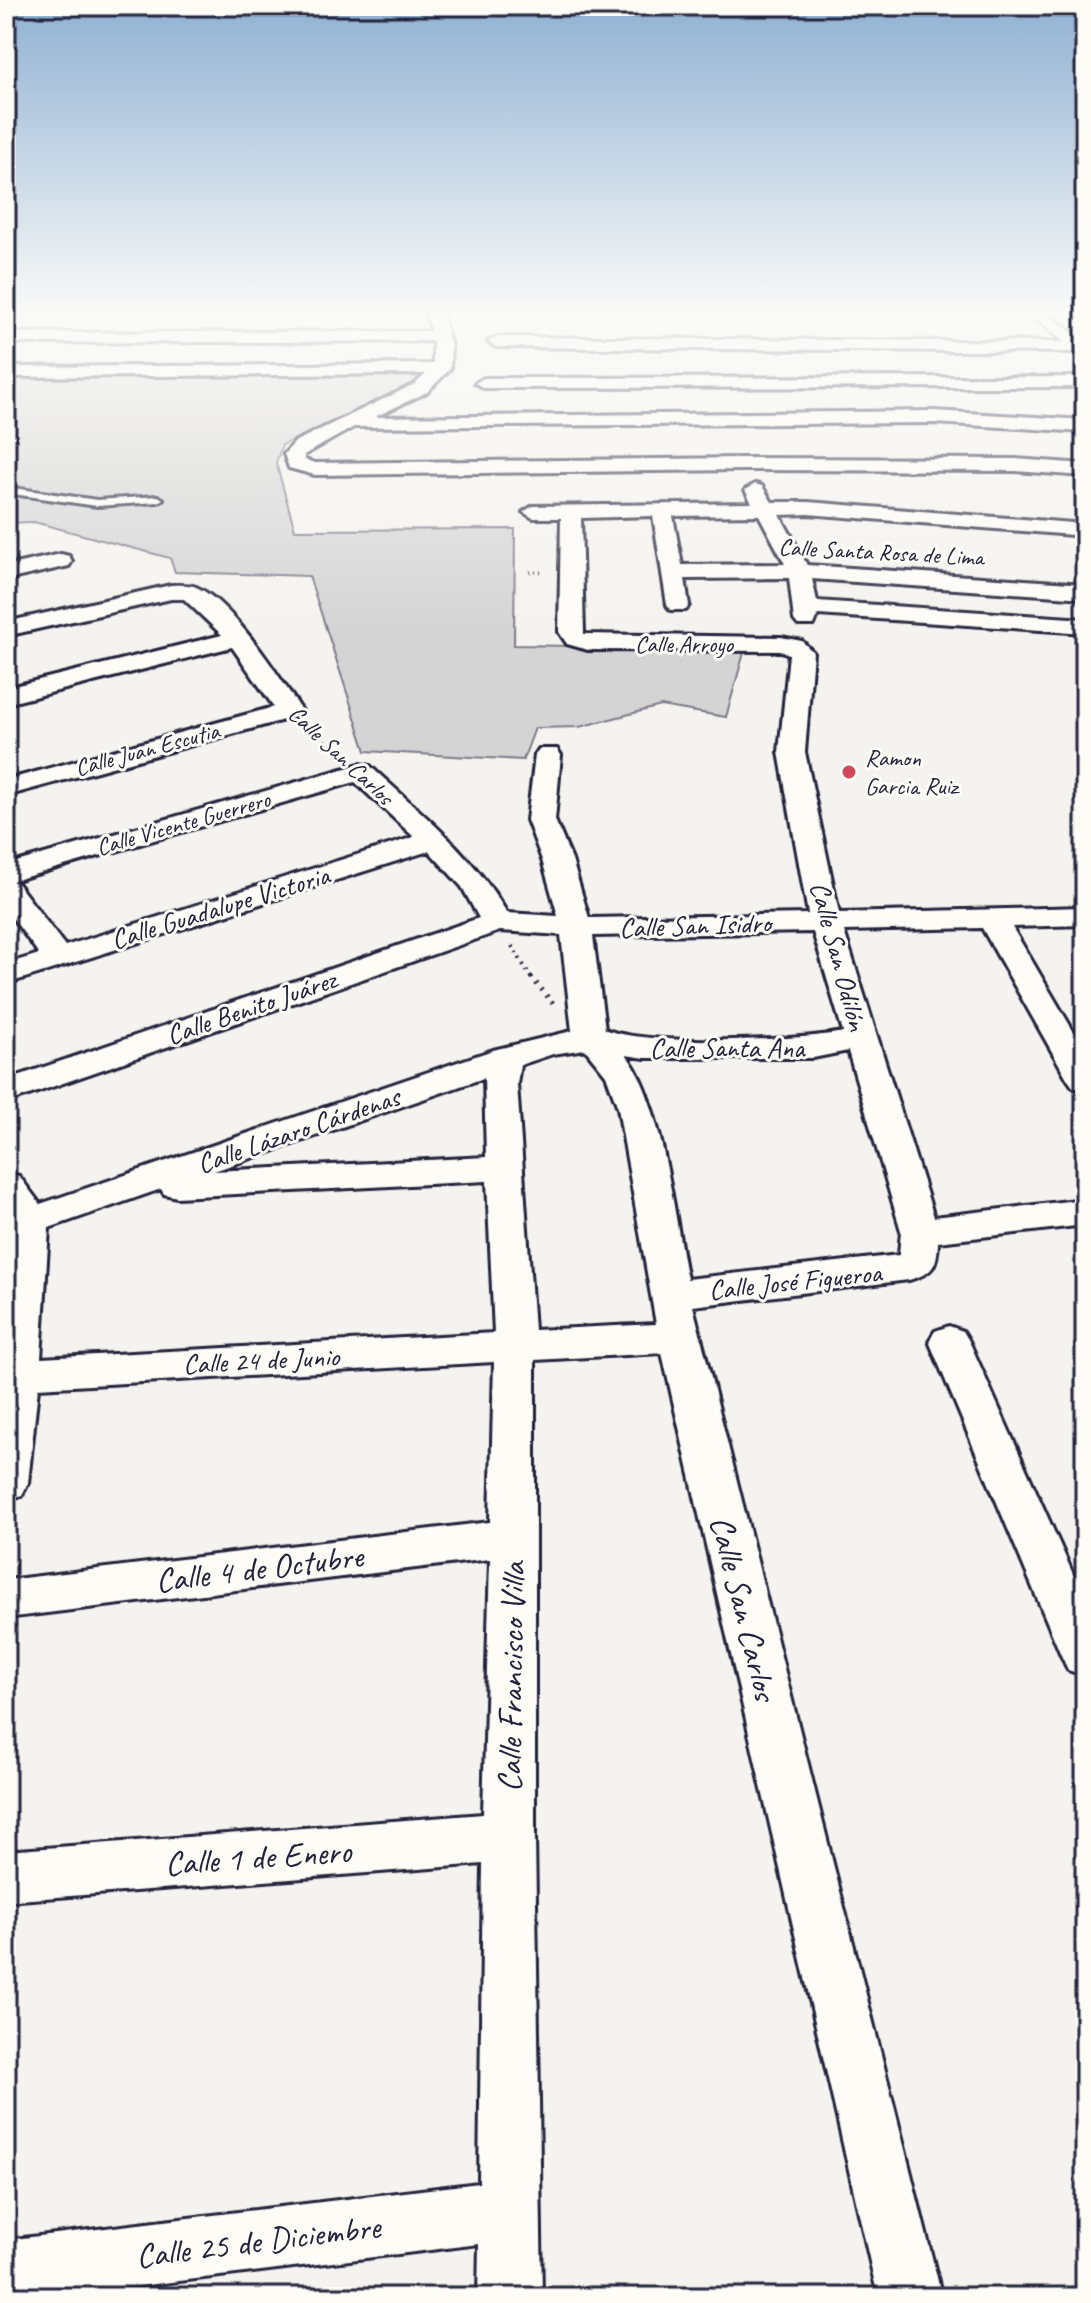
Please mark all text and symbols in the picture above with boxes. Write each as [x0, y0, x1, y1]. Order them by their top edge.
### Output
street label: Calle Santa Rosa de Lima [778, 532, 986, 572]
street label: Calle Arroyo [635, 629, 735, 659]
street label: Calle San Carlos [282, 699, 401, 813]
street label: Calle Juan Escutia [72, 715, 224, 783]
place label: Ramon Garcia Ruiz [865, 743, 960, 801]
marker: Ramon Garcia Ruiz [840, 763, 858, 781]
street label: Calle Vicente Guerrero [93, 783, 275, 862]
street label: Calle Guadalupe Victoria [107, 857, 335, 957]
street label: Calle San Odilón [802, 878, 876, 1036]
street label: Calle San Isidro [618, 905, 775, 945]
street label: Calle Benito Juárez [162, 961, 343, 1052]
street label: Calle Santa Ana [650, 1030, 806, 1065]
street label: Calle Lázaro Cárdenas [192, 1078, 406, 1181]
street label: Calle José Figueroa [707, 1254, 885, 1307]
street label: Calle 24 de Junio [182, 1338, 342, 1382]
street label: Calle San Carlos [700, 1511, 788, 1708]
street label: Calle 4 de Octubre [153, 1534, 367, 1602]
street label: Calle Francisco Villa [487, 1559, 535, 1792]
street label: Calle 1 de Enero [164, 1829, 354, 1885]
street label: Calle 25 de Diciembre [133, 2204, 384, 2277]

